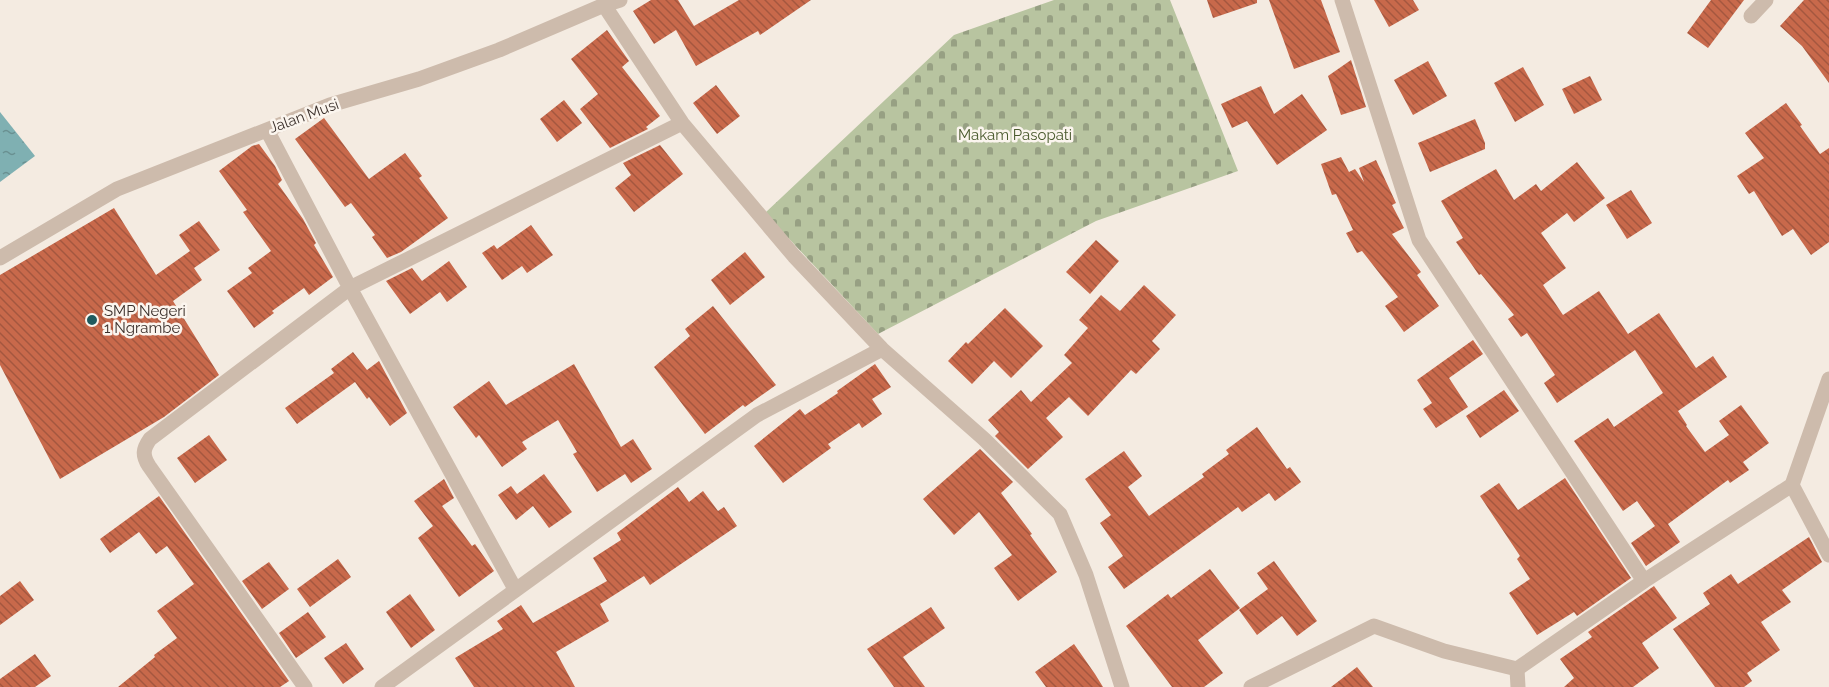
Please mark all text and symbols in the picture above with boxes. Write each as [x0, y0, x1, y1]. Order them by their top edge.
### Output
street label: Jalan Musi [267, 95, 341, 137]
park label: Makam Pasopati [958, 126, 1072, 144]
place label: SMP Negeri 1 Ngrambe [104, 302, 186, 337]
marker: SMP Negeri 1 Ngrambe [85, 313, 99, 327]

